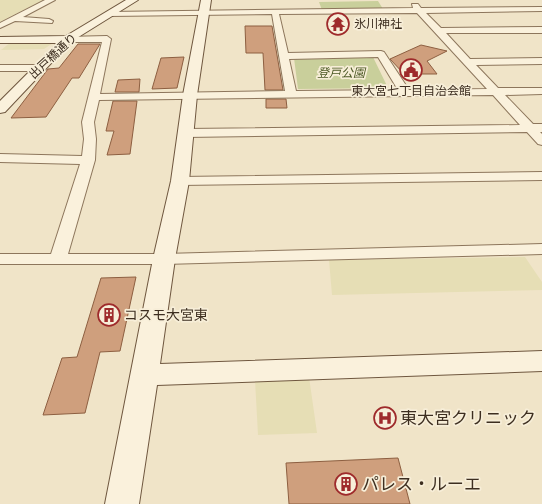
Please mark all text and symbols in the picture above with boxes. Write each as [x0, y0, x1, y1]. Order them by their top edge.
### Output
temple icon: 氷川神社 [325, 11, 351, 37]
place label: 氷川神社 [354, 17, 402, 31]
street label: 出戸橋通り [26, 30, 80, 82]
public building icon: 東大宮七丁目自治会館 [398, 57, 424, 83]
park label: 登戸公園 [317, 66, 367, 80]
place label: 東大宮七丁目自治会館 [351, 84, 471, 98]
building icon: コスモ大宮東 [96, 302, 122, 328]
place label: コスモ大宮東 [124, 307, 208, 323]
hospital icon: 東大宮クリニック [372, 405, 398, 431]
place label: 東大宮クリニック [400, 408, 536, 428]
building icon: パレス・ルーエ [333, 471, 359, 497]
place label: パレス・ルーエ [362, 474, 481, 494]

